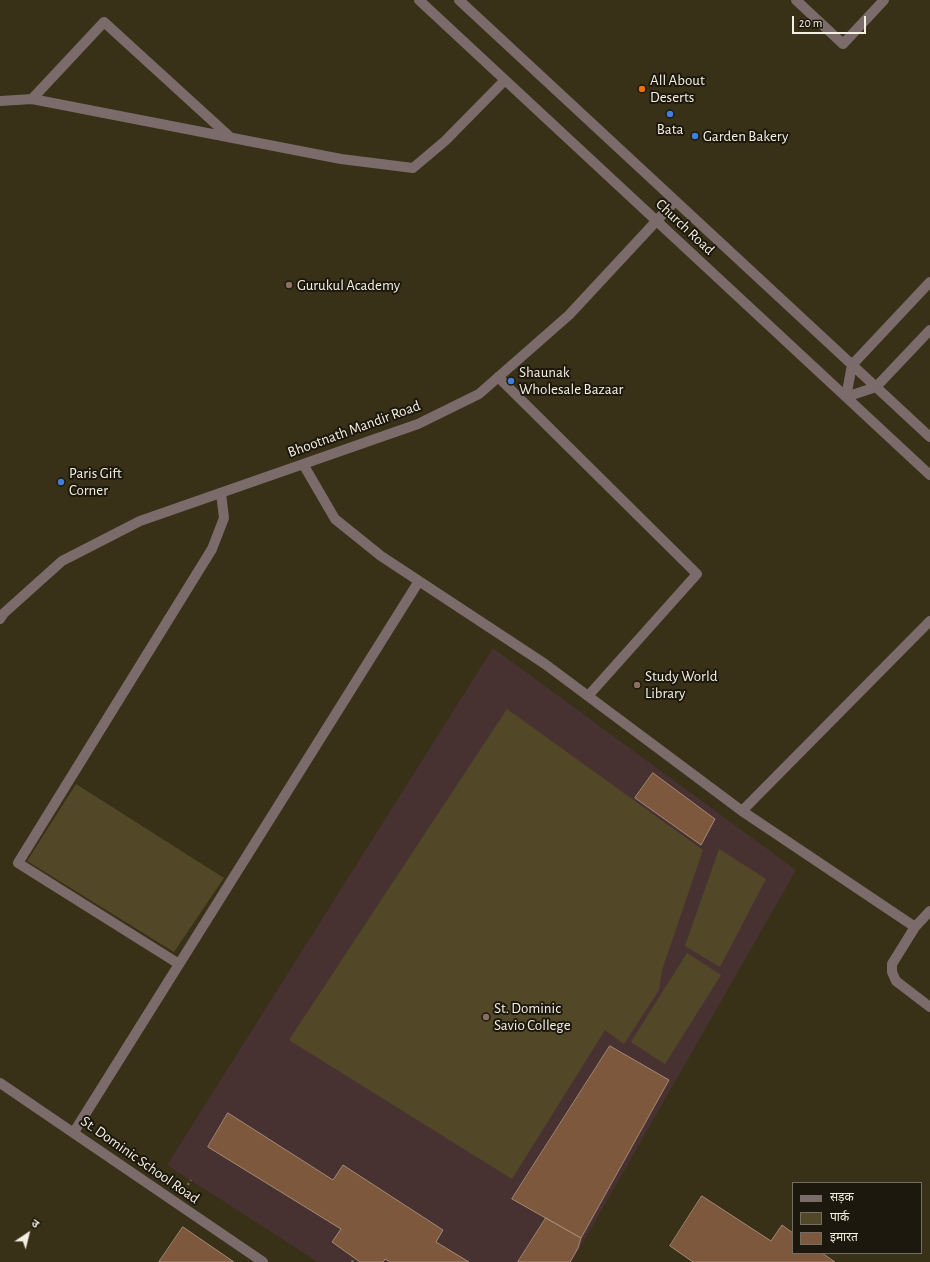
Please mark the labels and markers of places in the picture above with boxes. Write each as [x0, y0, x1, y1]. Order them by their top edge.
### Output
place label: All About Deserts [650, 71, 705, 106]
marker: All About Deserts [637, 84, 647, 94]
marker: Bata [665, 109, 675, 119]
place label: Bata [657, 120, 683, 138]
place label: Garden Bakery [703, 127, 788, 145]
marker: Garden Bakery [690, 131, 700, 141]
place label: Gurukul Academy [297, 276, 400, 294]
marker: Gurukul Academy [284, 280, 294, 290]
place label: Shaunak Wholesale Bazaar [519, 363, 623, 398]
marker: Shaunak Wholesale Bazaar [506, 376, 516, 386]
place label: Paris Gift Corner [69, 464, 122, 499]
marker: Paris Gift Corner [56, 477, 66, 487]
place label: Study World Library [645, 667, 717, 702]
marker: Study World Library [632, 680, 642, 690]
place label: St. Dominic Savio College [494, 999, 571, 1034]
marker: St. Dominic Savio College [481, 1012, 491, 1022]

